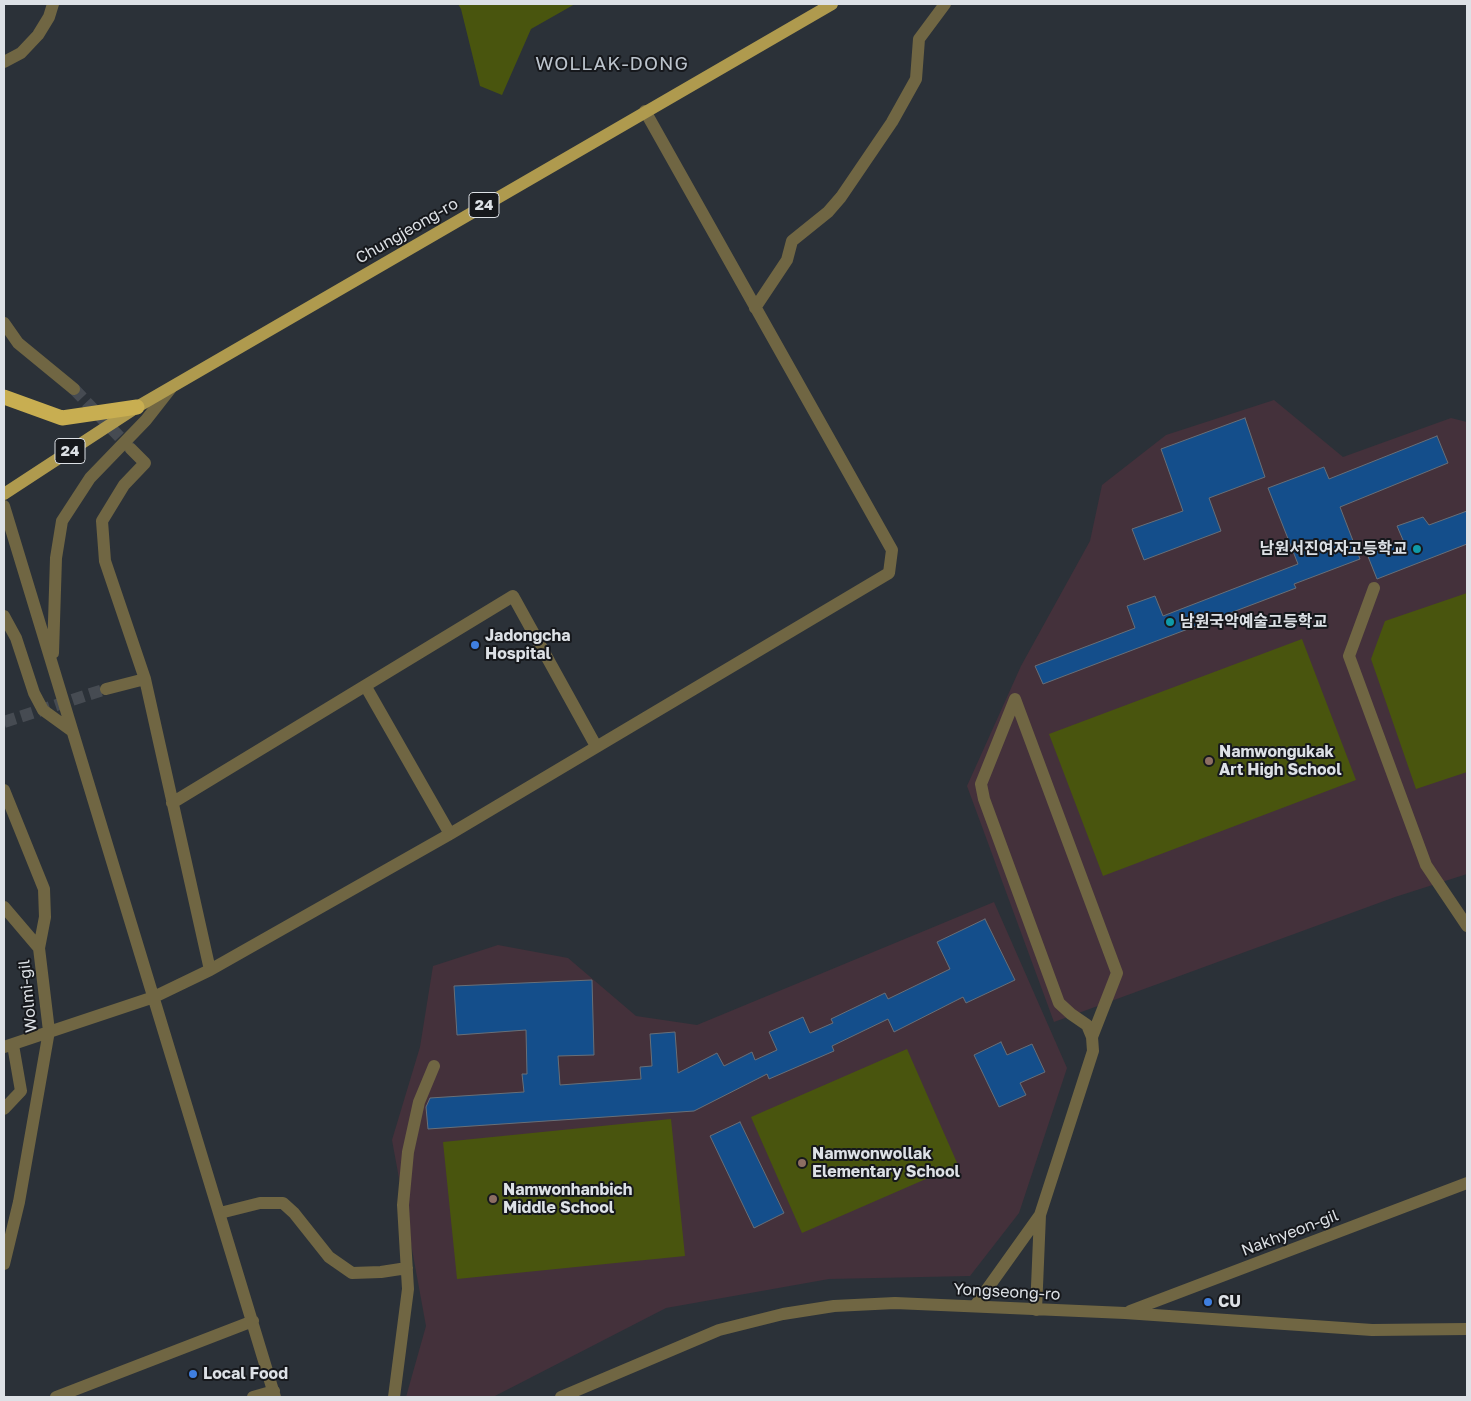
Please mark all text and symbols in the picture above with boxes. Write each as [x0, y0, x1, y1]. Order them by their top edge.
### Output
district label: WOLLAK-DONG [534, 53, 690, 75]
road number: 24 [469, 192, 499, 218]
street label: Chungjeong-ro [353, 194, 461, 268]
road number: 24 [55, 438, 85, 464]
place label: 남원서진여자고등학교 [1260, 539, 1407, 559]
marker: 남원서진여자고등학교 [1411, 543, 1423, 555]
place label: 남원국악예술고등학교 [1180, 612, 1327, 632]
marker: 남원국악예술고등학교 [1164, 616, 1176, 628]
place label: Jadongcha Hospital [485, 626, 571, 664]
marker: Jadongcha Hospital [469, 639, 481, 651]
place label: Namwongukak Art High School [1219, 742, 1342, 780]
marker: Namwongukak Art High School [1203, 755, 1215, 767]
street label: Wolmi-gil [15, 959, 41, 1033]
place label: Namwonwollak Elementary School [812, 1144, 960, 1182]
marker: Namwonwollak Elementary School [796, 1157, 808, 1169]
place label: Namwonhanbich Middle School [503, 1180, 633, 1218]
marker: Namwonhanbich Middle School [487, 1193, 499, 1205]
street label: Nakhyeon-gil [1239, 1206, 1341, 1260]
street label: Yongseong-ro [953, 1280, 1061, 1304]
place label: CU [1218, 1292, 1241, 1312]
marker: CU [1202, 1296, 1214, 1308]
place label: Local Food [203, 1364, 288, 1384]
marker: Local Food [187, 1368, 199, 1380]

